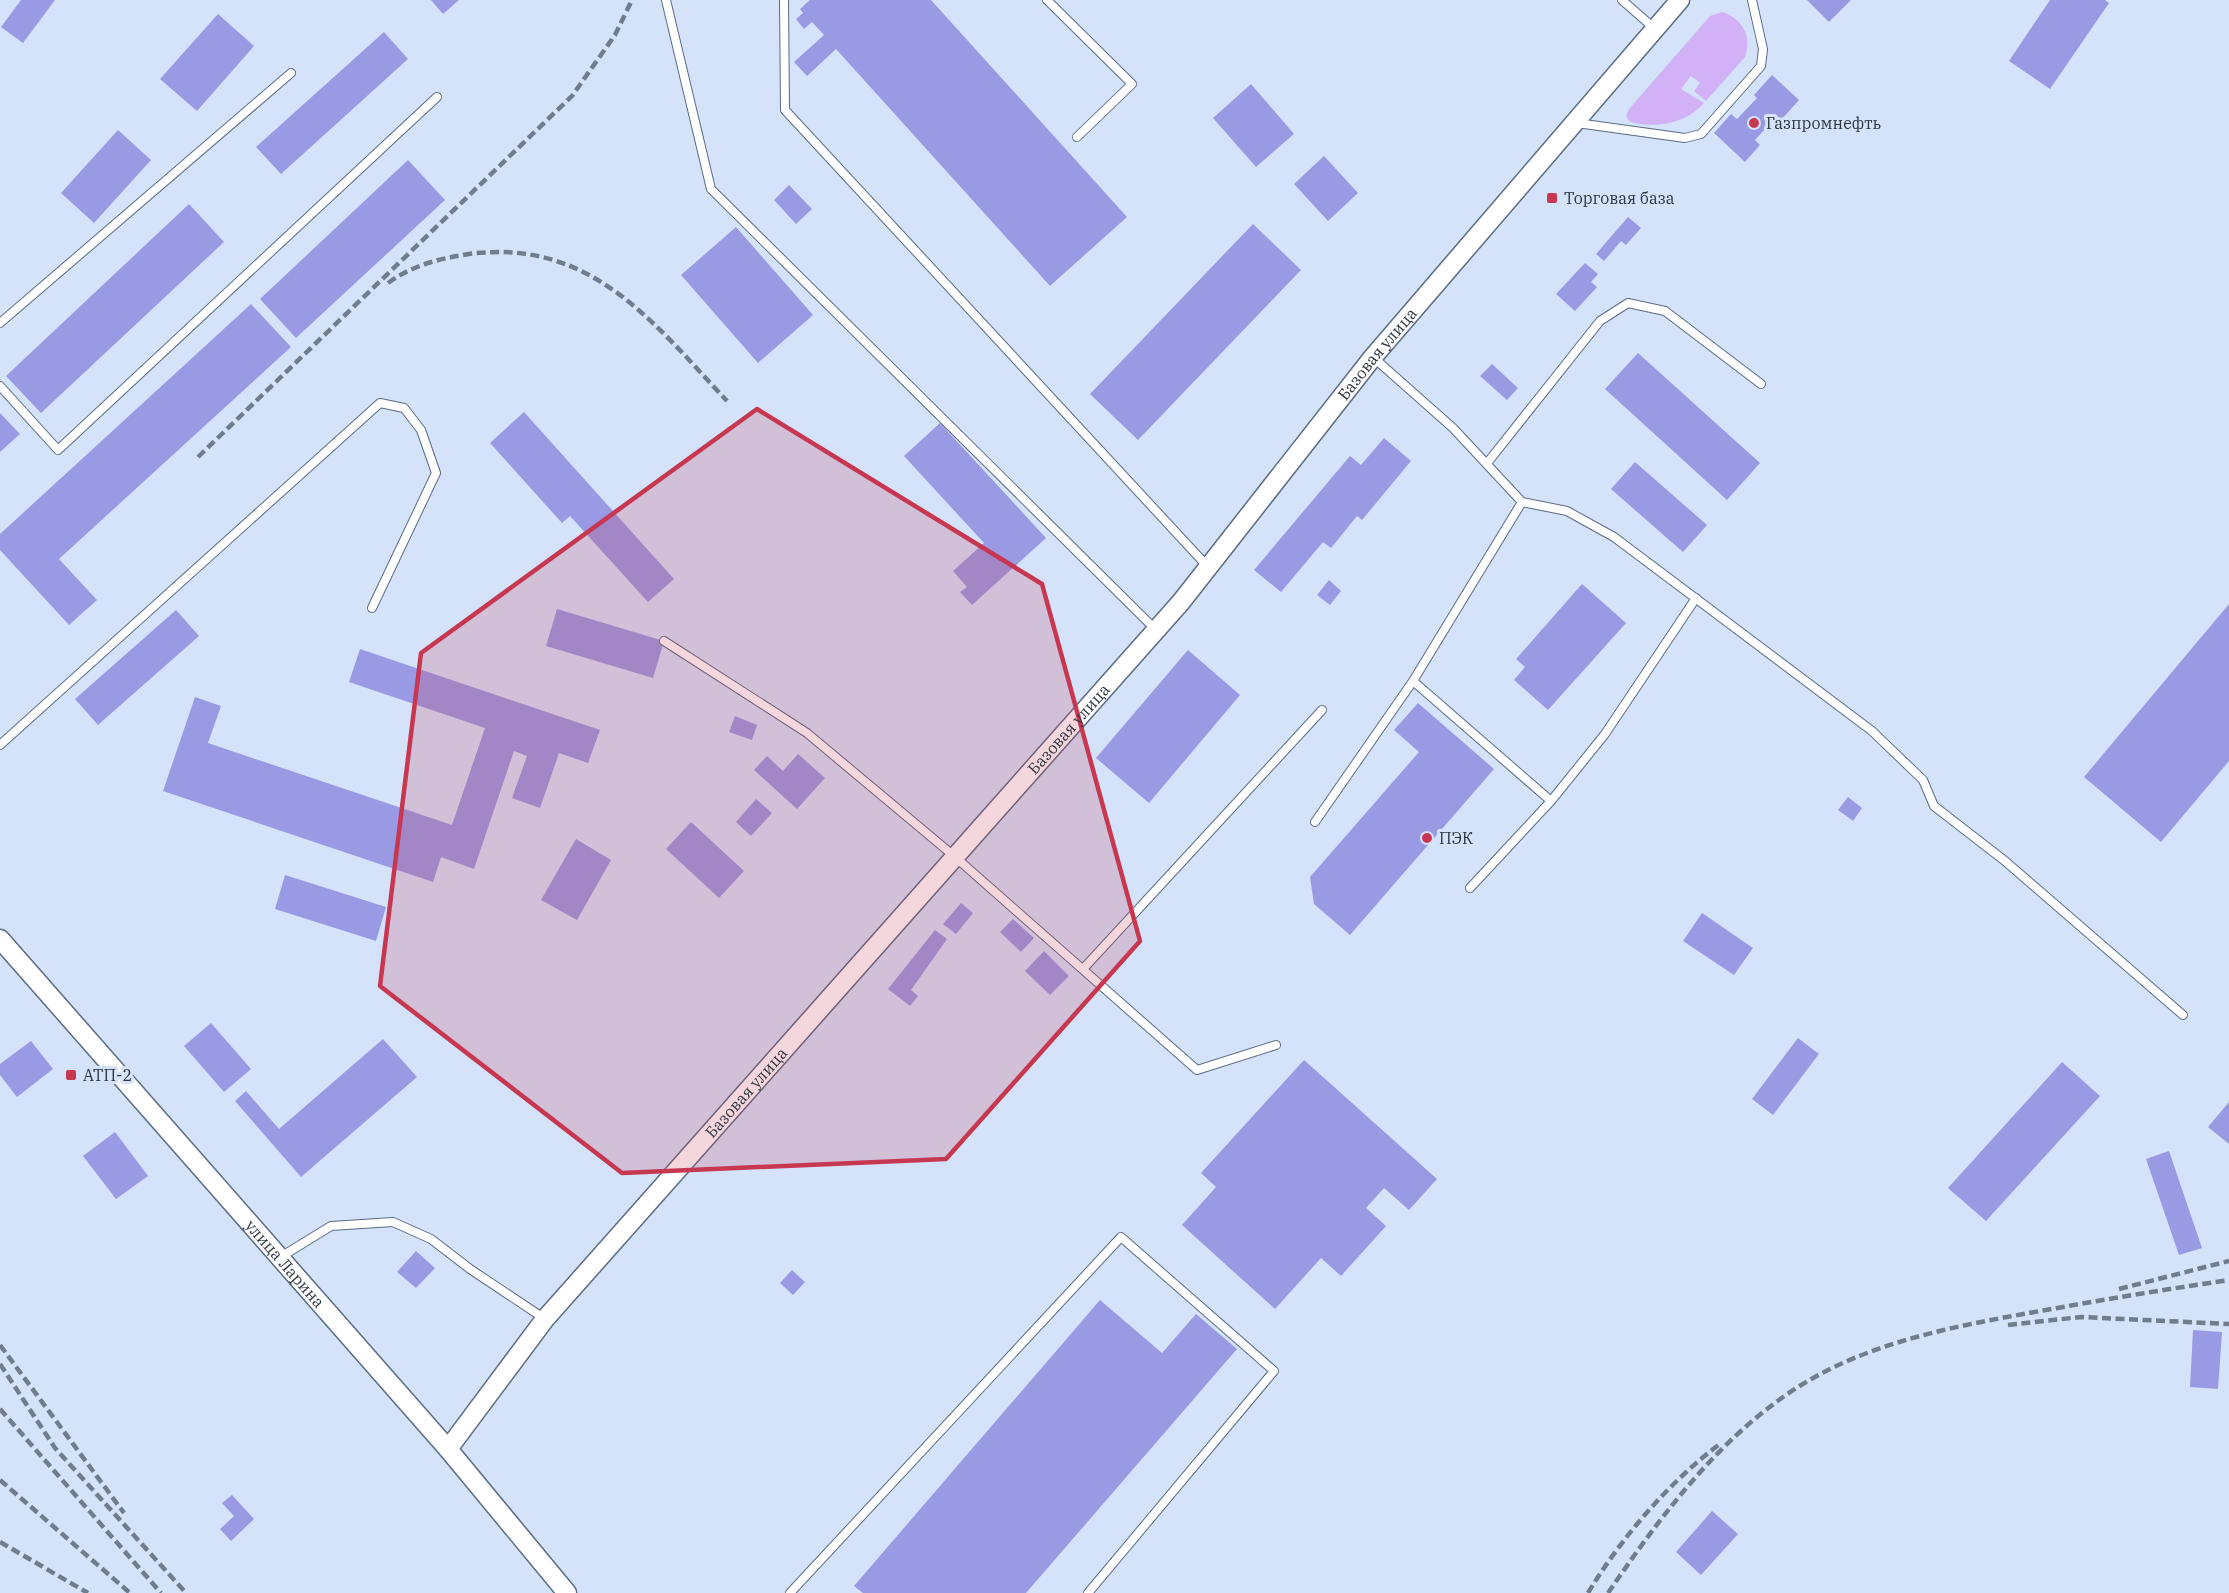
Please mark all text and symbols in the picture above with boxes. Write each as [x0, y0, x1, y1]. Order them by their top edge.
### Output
place label: Газпромнефть [1766, 113, 1881, 133]
marker: Газпромнефть [1747, 116, 1761, 130]
place label: Торговая база [1564, 188, 1675, 208]
marker: Торговая база [1545, 191, 1559, 205]
street label: Базовая улица [1333, 303, 1421, 404]
street label: Базовая улица [1023, 679, 1114, 778]
place label: ПЭК [1439, 828, 1473, 848]
marker: ПЭК [1420, 831, 1434, 845]
street label: Базовая улица [701, 1043, 791, 1142]
place label: АТП-2 [83, 1065, 132, 1085]
marker: АТП-2 [64, 1068, 78, 1082]
street label: улица Ларина [241, 1215, 329, 1312]

